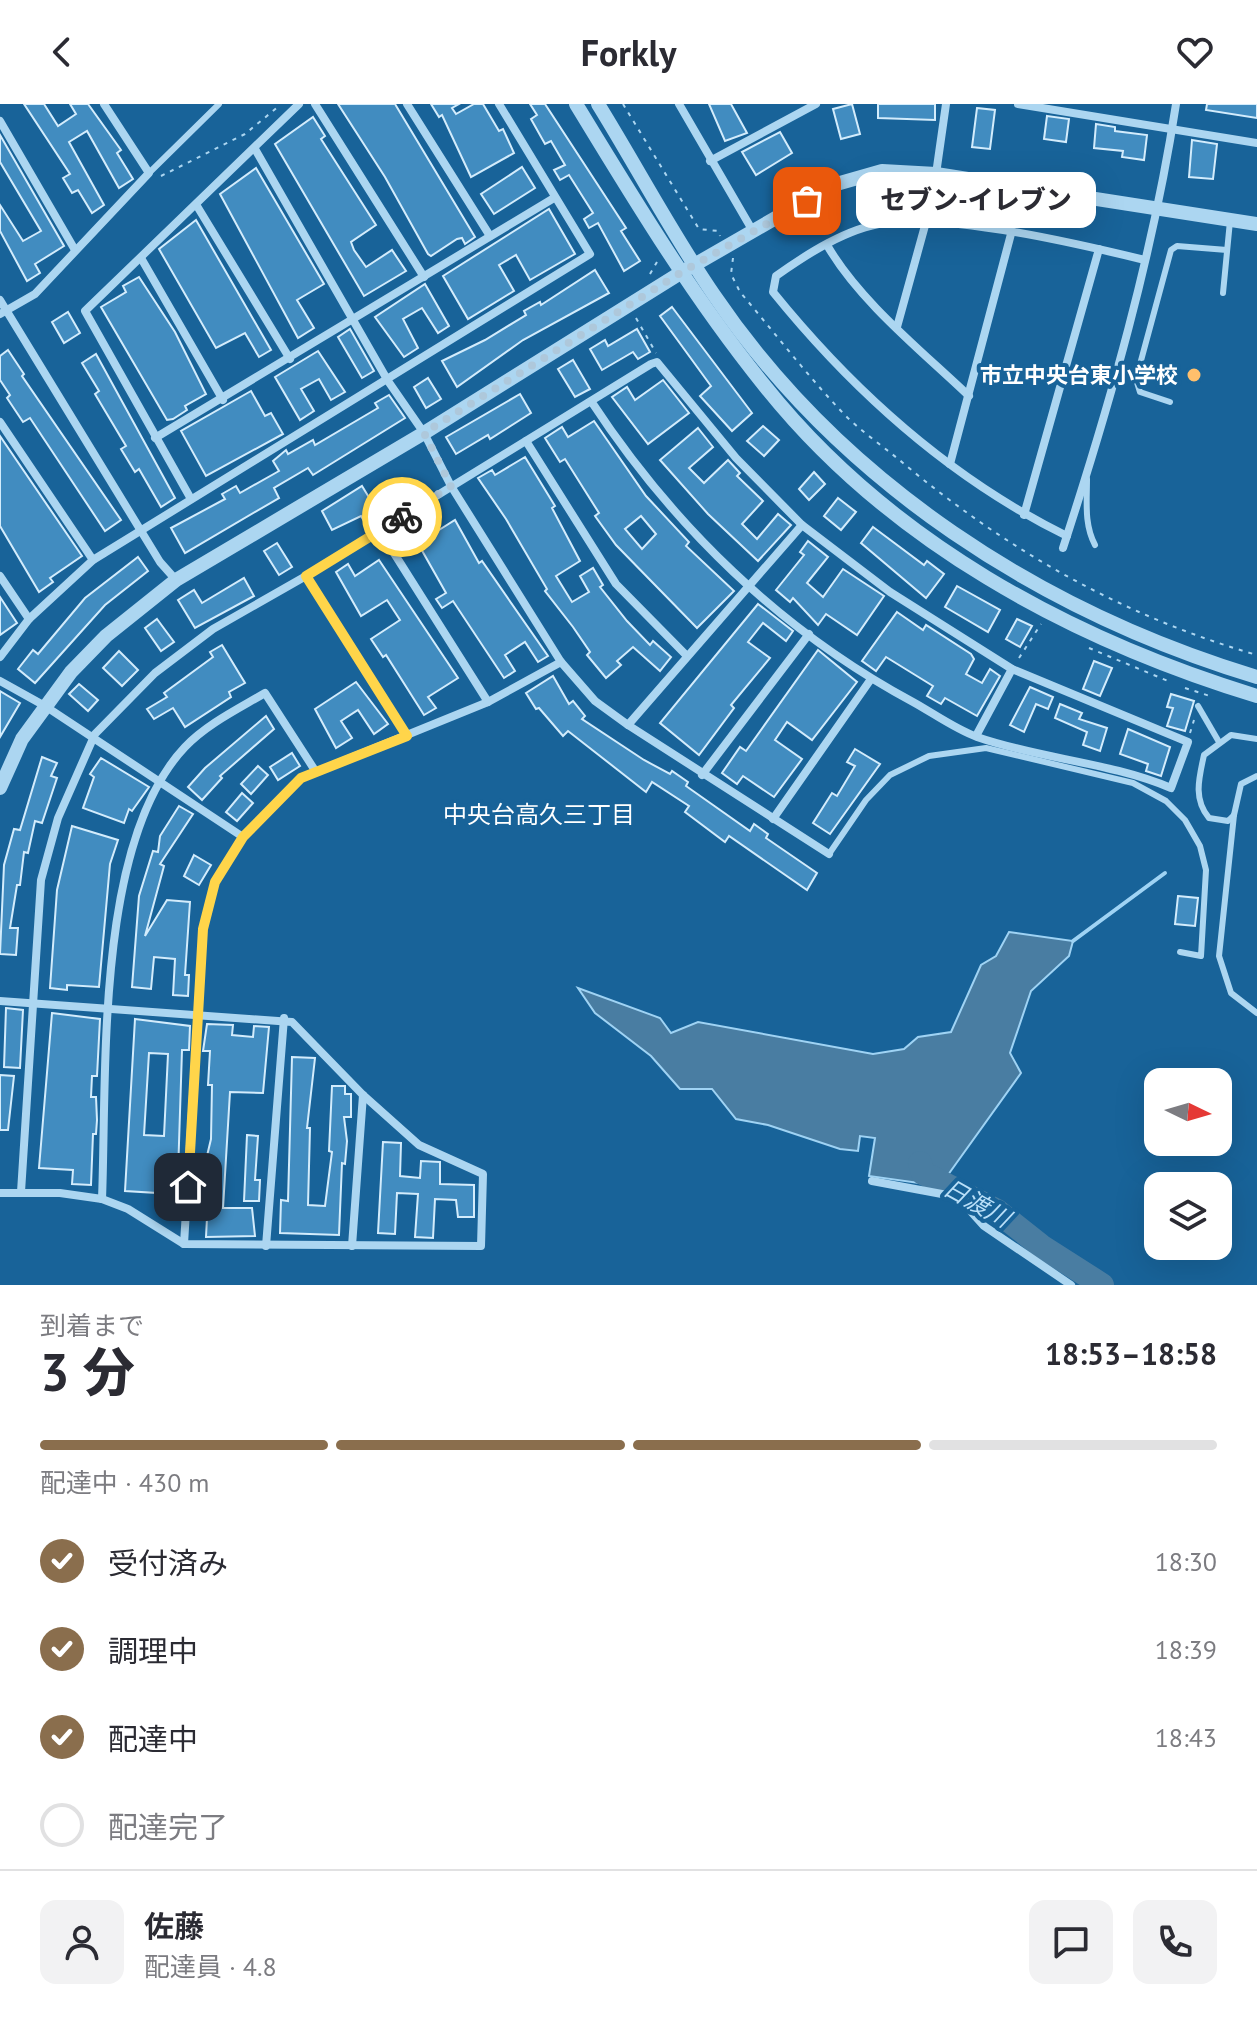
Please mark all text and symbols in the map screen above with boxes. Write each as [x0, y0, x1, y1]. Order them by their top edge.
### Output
text: Forkly [581, 29, 676, 76]
icon: back [40, 30, 84, 74]
icon: heart [1173, 30, 1217, 74]
pin [773, 167, 841, 235]
callout: セブン-イレブン [855, 173, 1095, 229]
icon: bag [785, 179, 829, 223]
text: セブン-イレブン [880, 183, 1072, 216]
place label: 市立中央台東小学校 [980, 361, 1178, 389]
marker: 市立中央台東小学校 [1185, 366, 1203, 384]
courier [362, 477, 442, 557]
icon: bike [380, 495, 424, 539]
district label: 中央台高久三丁目 [443, 799, 635, 830]
north arrow [1144, 1068, 1232, 1156]
map controls [1144, 1068, 1232, 1260]
pin [154, 1153, 222, 1221]
icon: home [166, 1165, 210, 1209]
water label: 日渡川 [938, 1172, 1019, 1235]
button: layers [1144, 1172, 1232, 1260]
text: 到着まで [40, 1309, 144, 1342]
text: 18:53–18:58 [1045, 1334, 1217, 1373]
text: 3 分 [40, 1338, 135, 1405]
text: 配達中 · 430 m [40, 1466, 209, 1499]
icon: check [40, 1539, 84, 1583]
text: 受付済み [108, 1543, 228, 1582]
text: 18:30 [1155, 1545, 1217, 1578]
icon: check [40, 1627, 84, 1671]
text: 調理中 [108, 1631, 198, 1670]
text: 18:39 [1155, 1633, 1217, 1666]
icon: check [40, 1715, 84, 1759]
text: 配達中 [108, 1719, 198, 1758]
text: 18:43 [1155, 1721, 1217, 1754]
text: 配達完了 [108, 1807, 228, 1846]
button: person [40, 1900, 124, 1984]
button: chat [1029, 1900, 1113, 1984]
button: phone [1133, 1900, 1217, 1984]
text: 佐藤 [144, 1906, 204, 1945]
text: 配達員 · 4.8 [144, 1950, 277, 1983]

